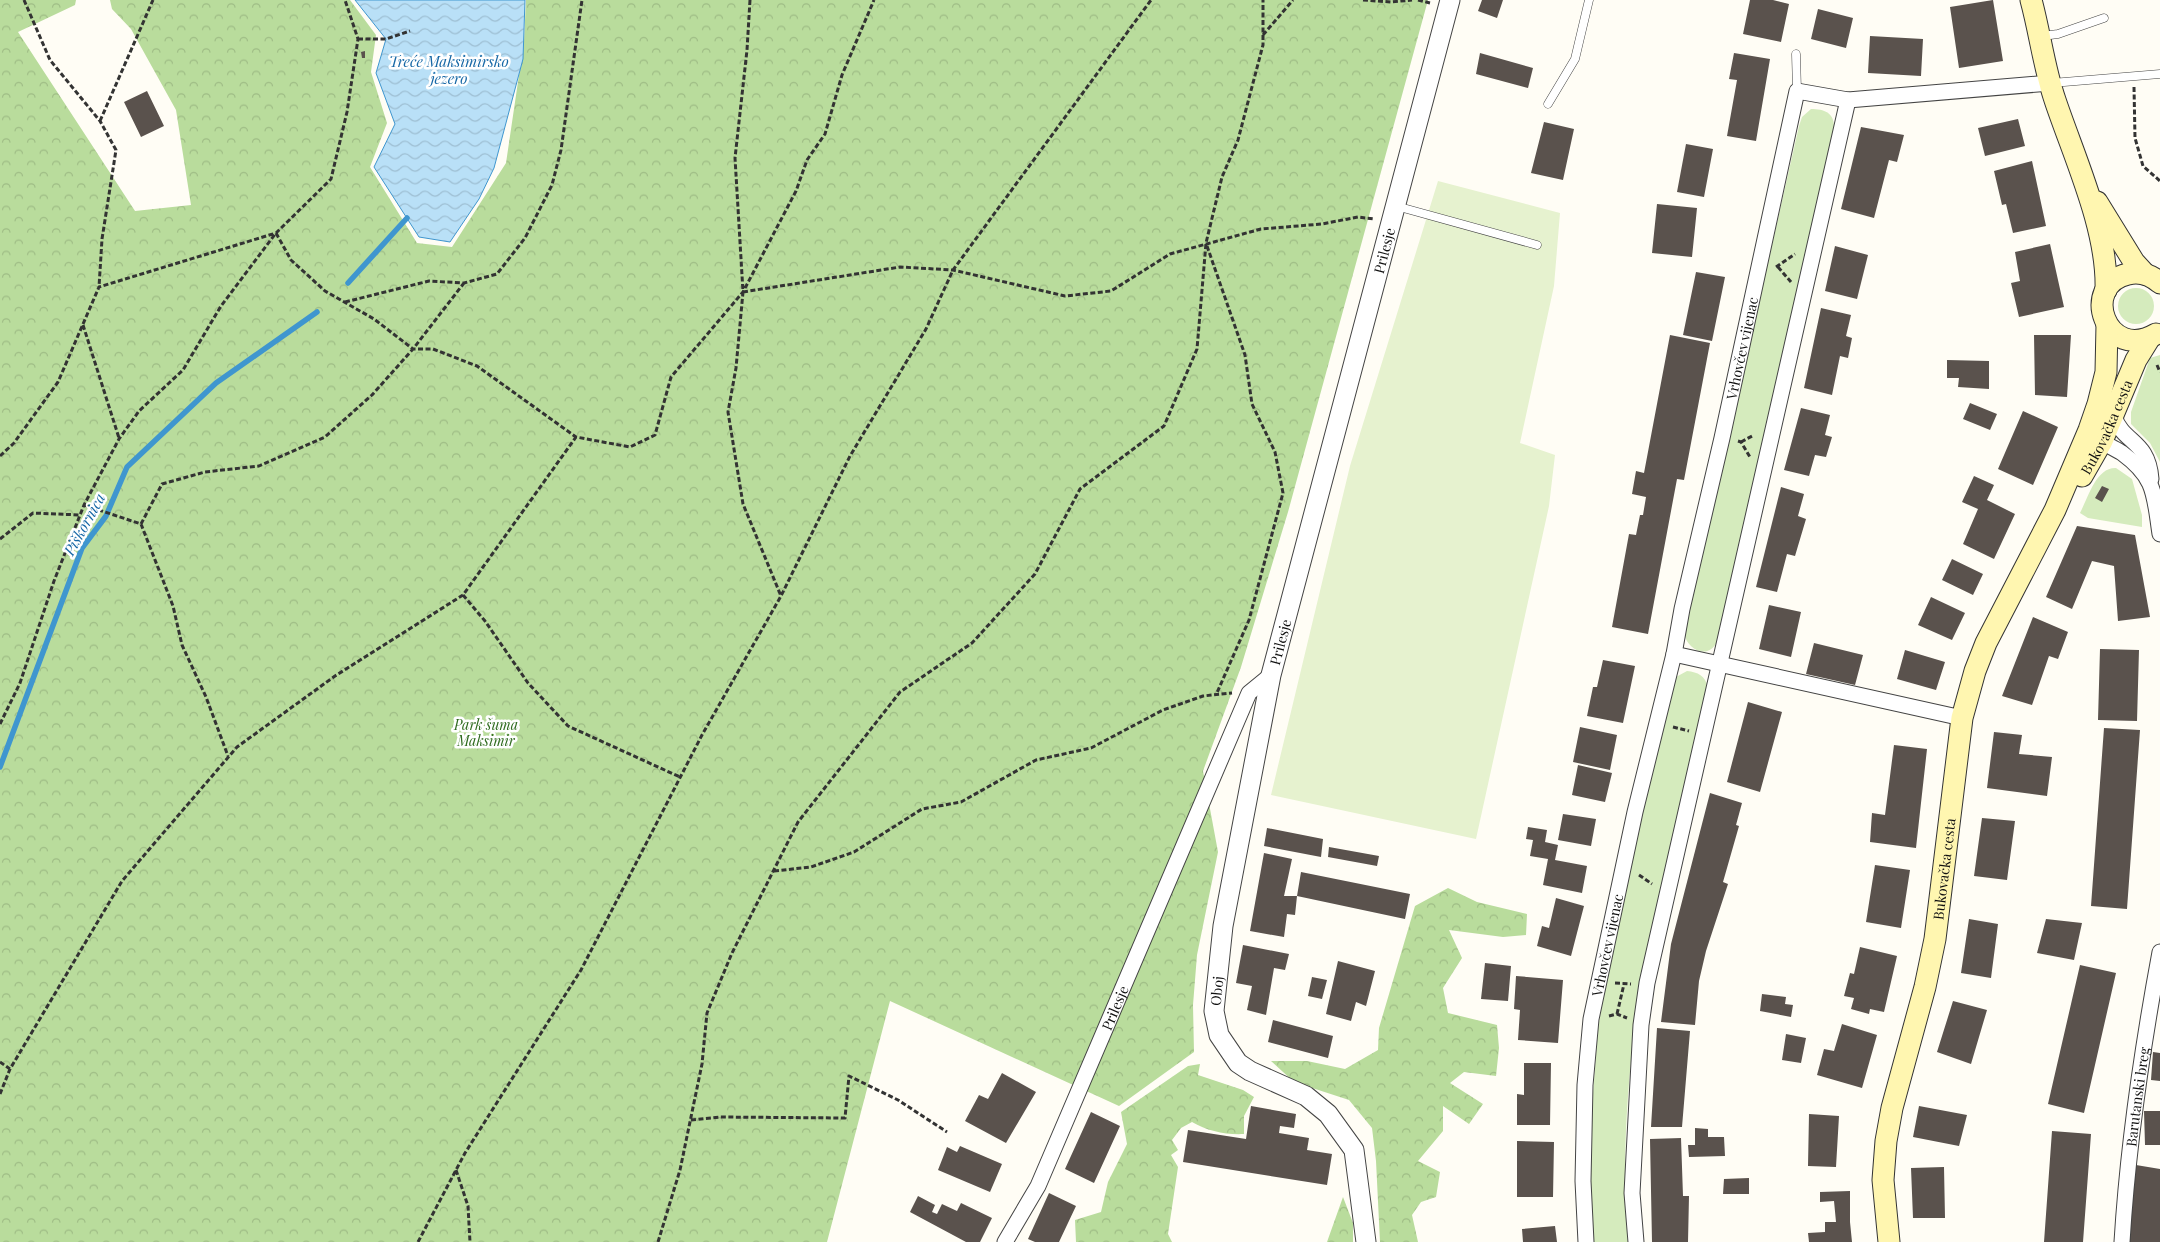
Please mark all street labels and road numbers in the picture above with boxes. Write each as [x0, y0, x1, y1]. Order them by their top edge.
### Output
street label: Prilesje [1368, 225, 1399, 275]
street label: Vrhovčev vijenac [1721, 295, 1762, 402]
street label: Bukovačka cesta [2076, 377, 2136, 477]
street label: Prilesje [1265, 617, 1295, 667]
street label: Bukovačka cesta [1928, 817, 1959, 921]
street label: Vrhovčev vijenac [1586, 892, 1627, 999]
street label: Oboj [1205, 975, 1227, 1007]
street label: Prilesje [1096, 982, 1132, 1033]
street label: Barutanski breg [2121, 1045, 2153, 1148]

